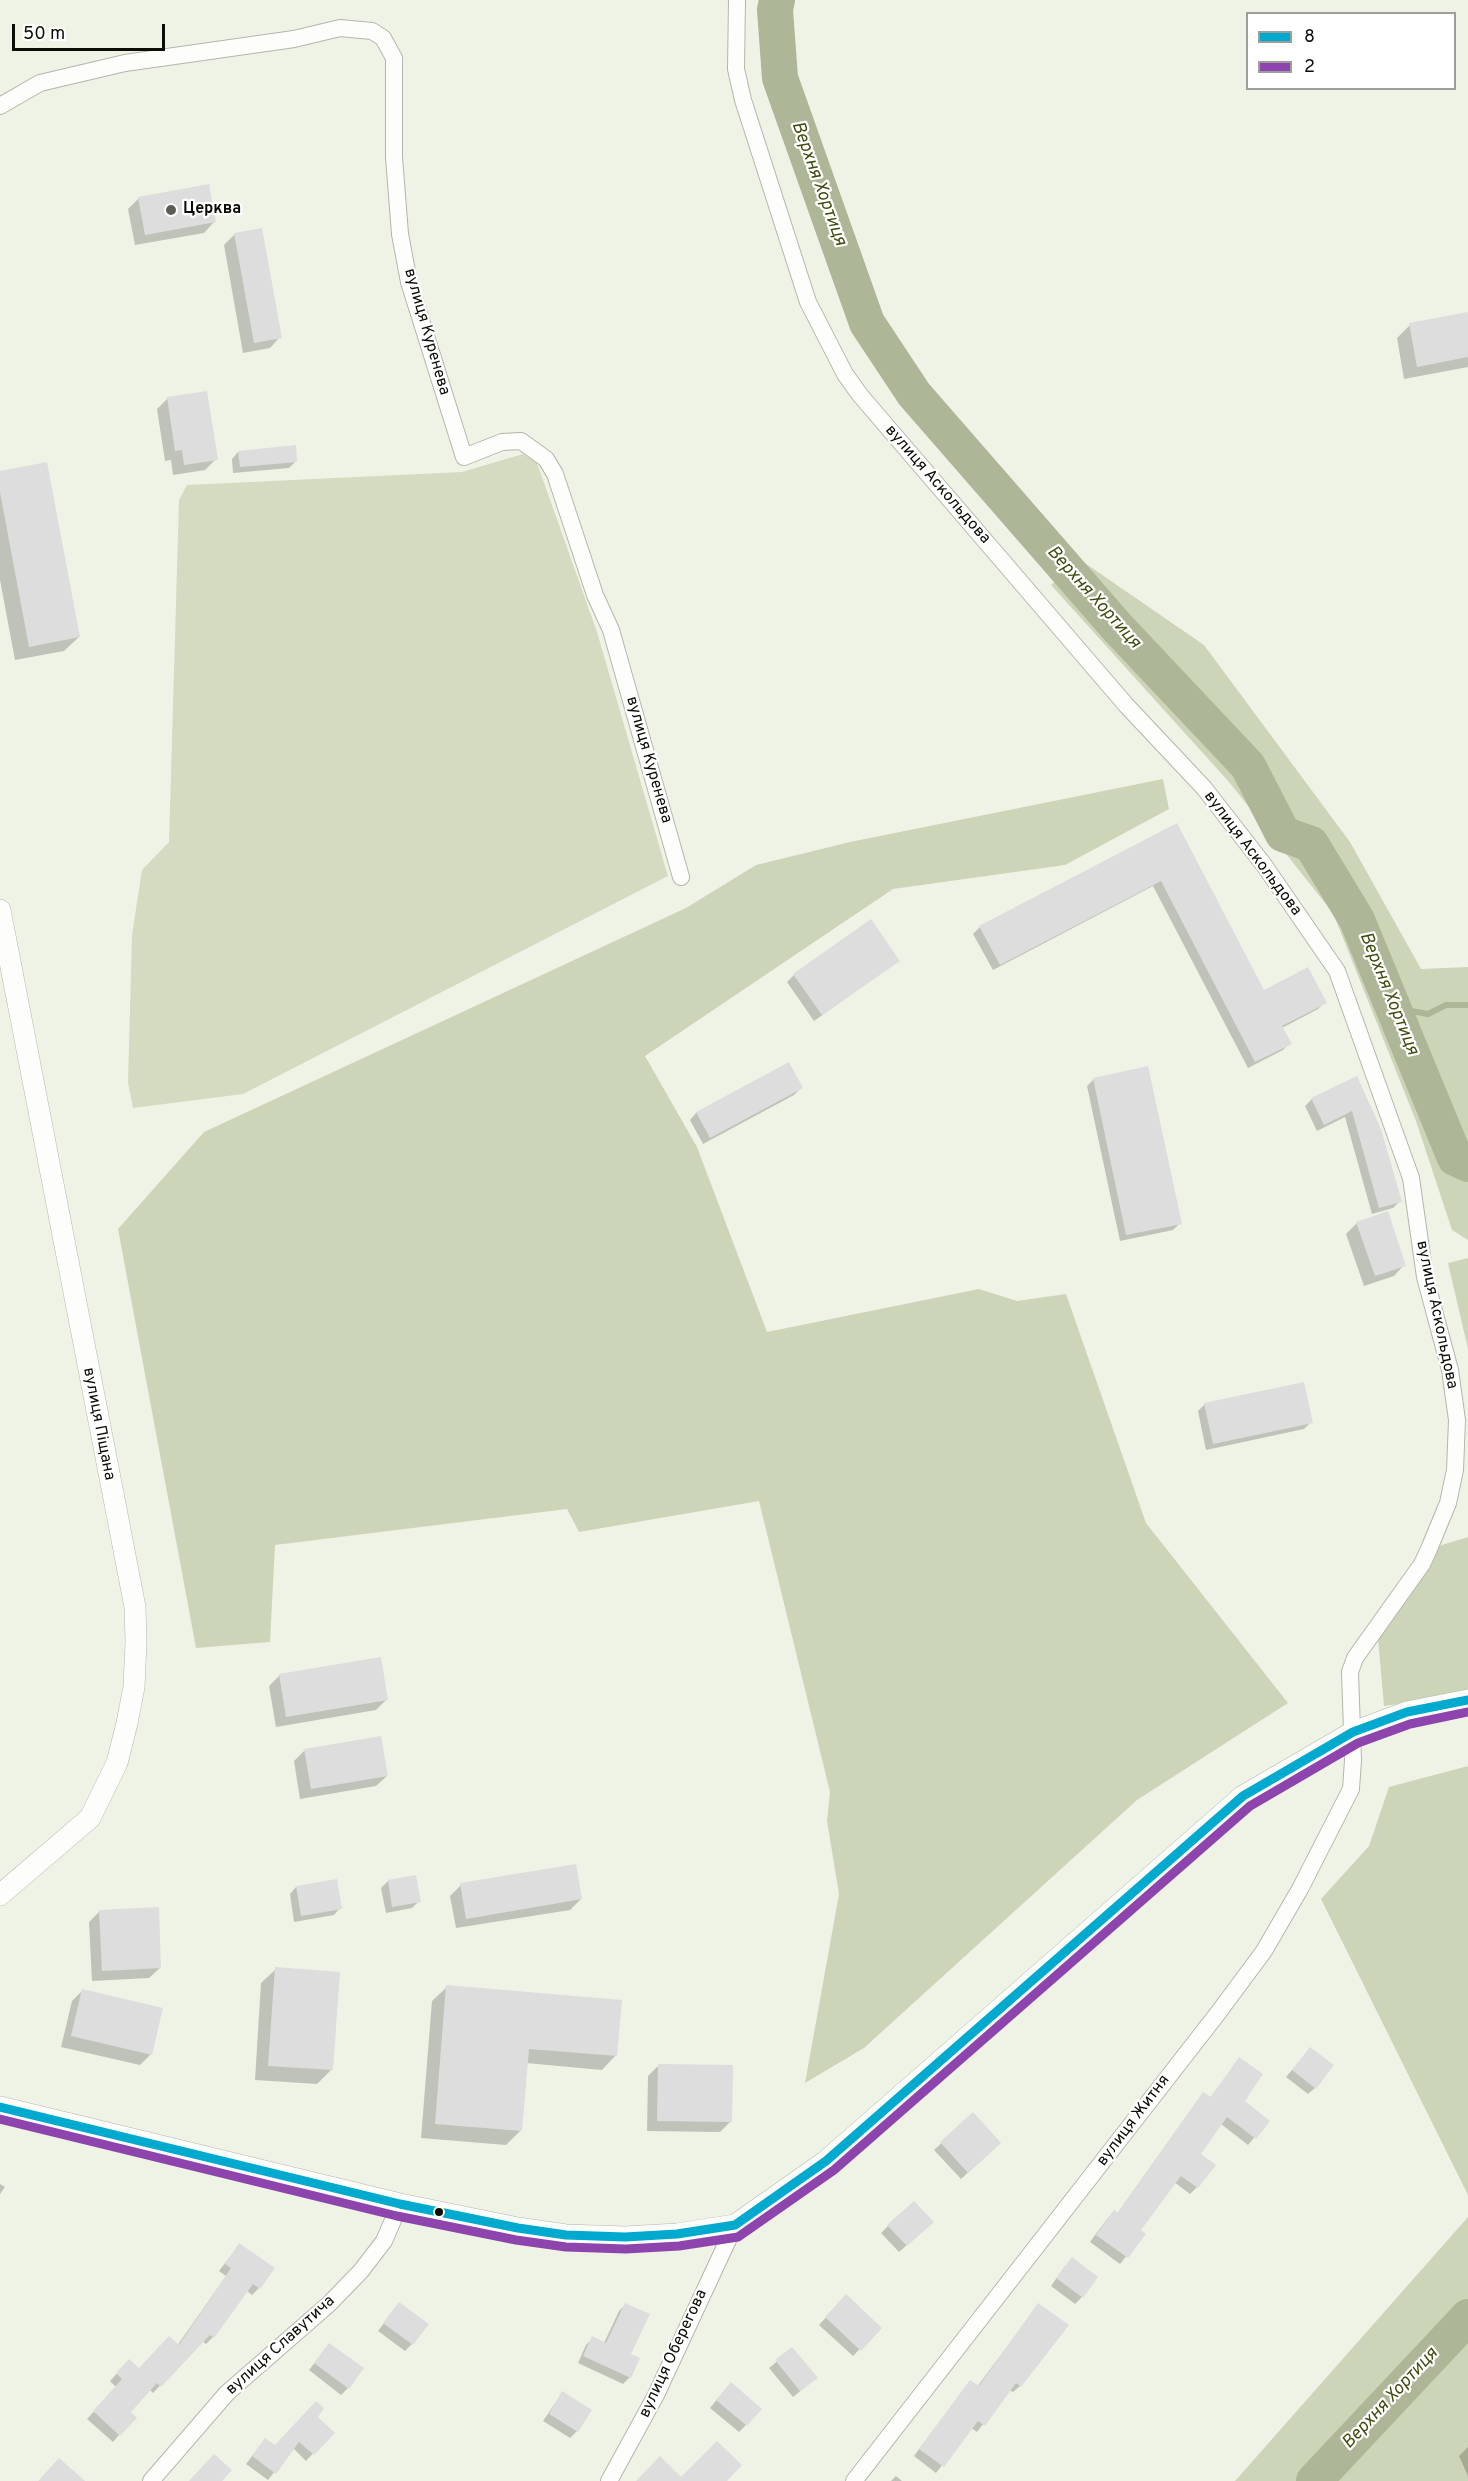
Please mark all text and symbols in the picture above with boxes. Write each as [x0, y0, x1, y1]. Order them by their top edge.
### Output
scale bar [15, 12, 168, 50]
legend [1246, 12, 1456, 90]
text: 50 m [23, 23, 65, 46]
text: 8 [1304, 26, 1315, 49]
text: 2 [1304, 56, 1315, 79]
water label: Верхня Хортиця [786, 119, 850, 249]
place label: Церква [183, 200, 241, 220]
marker: Церква [164, 203, 178, 217]
street label: вулиця Куренева [399, 266, 453, 398]
street label: вулиця Аскольдова [880, 422, 994, 548]
water label: Верхня Хортиця [1041, 542, 1145, 654]
street label: вулиця Куренева [621, 694, 675, 826]
street label: вулиця Аскольдова [1199, 788, 1305, 920]
water label: Верхня Хортиця [1354, 929, 1422, 1059]
street label: вулиця Аскольдова [1411, 1239, 1461, 1391]
street label: вулиця Піщана [78, 1366, 118, 1482]
street label: вулиця Житня [1093, 2072, 1175, 2170]
unlabelled marker [433, 2206, 445, 2218]
street label: вулиця Оберегова [636, 2287, 712, 2421]
street label: вулиця Славутича [223, 2292, 339, 2400]
water label: Верхня Хортиця [1339, 2344, 1443, 2454]

